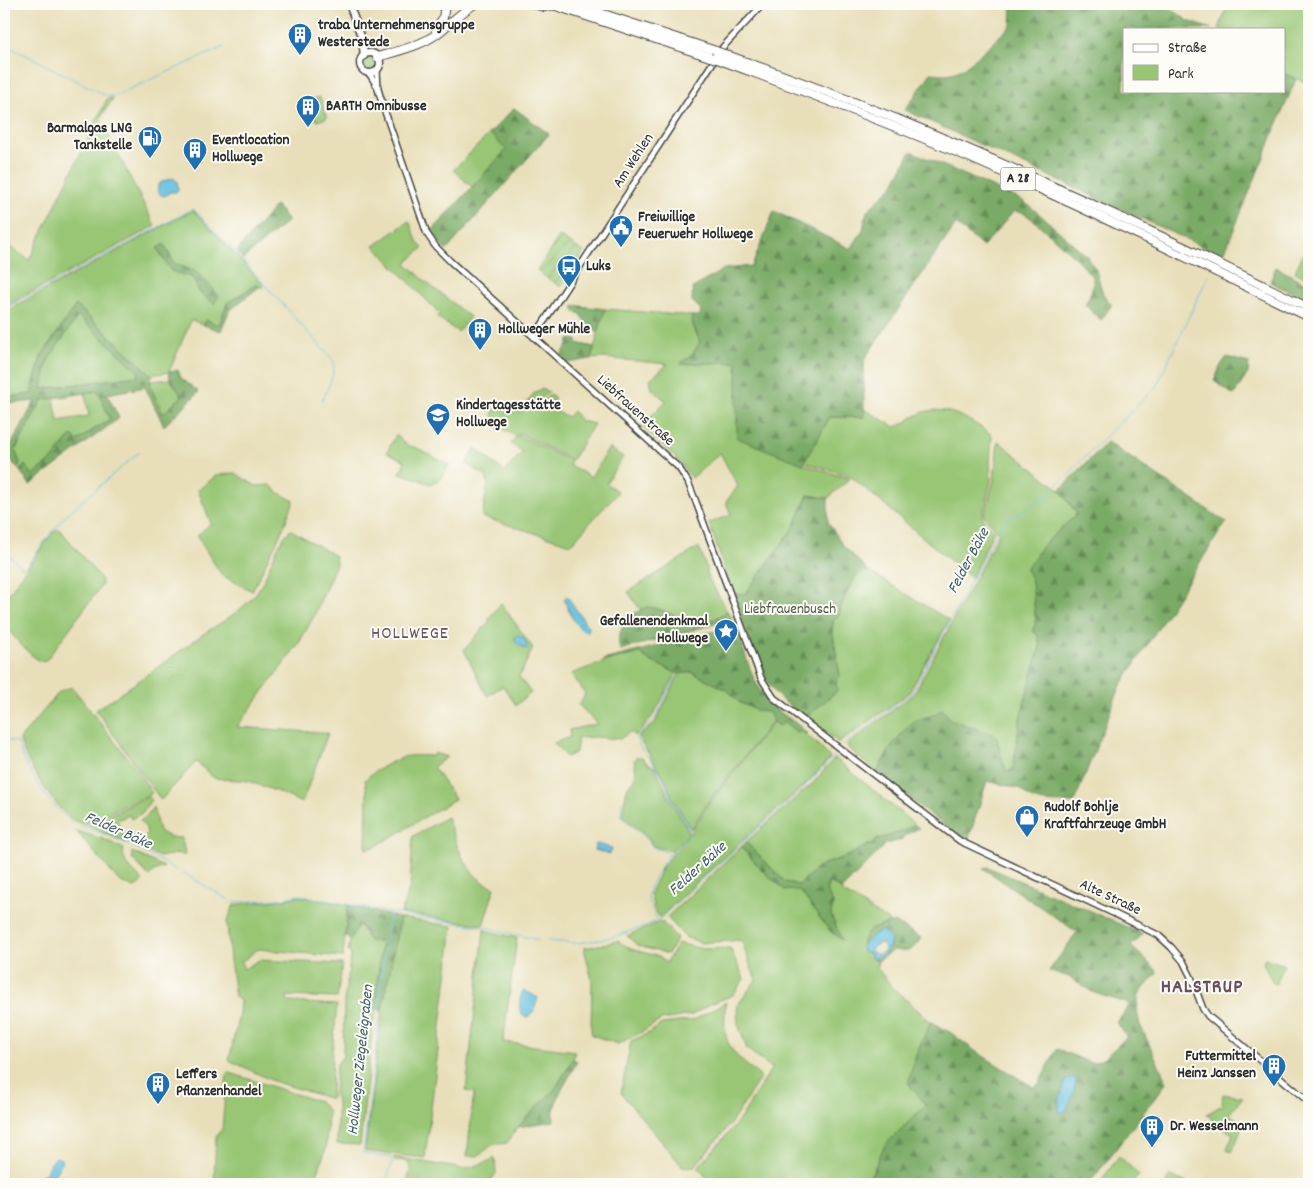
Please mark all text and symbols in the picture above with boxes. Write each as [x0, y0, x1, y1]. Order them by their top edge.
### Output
place label: traba Unternehmensgruppe Westerstede [318, 15, 475, 54]
building icon: traba Unternehmensgruppe Westerstede [287, 22, 313, 56]
legend [1123, 28, 1286, 92]
text: Straße [1168, 38, 1207, 60]
text: Park [1168, 64, 1194, 86]
building icon: BARTH Omnibusse [295, 94, 321, 128]
place label: BARTH Omnibusse [326, 96, 427, 118]
place label: Barmalgas LNG Tankstelle [47, 118, 132, 157]
fuel station icon: Barmalgas LNG Tankstelle [137, 125, 163, 159]
street label: Am Wehlen [608, 129, 660, 193]
place label: Eventlocation Hollwege [212, 130, 289, 169]
building icon: Eventlocation Hollwege [182, 137, 208, 171]
road number: A 28 [1000, 168, 1036, 190]
place label: Freiwillige Feuerwehr Hollwege [638, 207, 753, 246]
public building icon: Freiwillige Feuerwehr Hollwege [608, 214, 634, 248]
bus stop icon: Luks [556, 254, 582, 288]
place label: Luks [586, 256, 611, 278]
building icon: Hollweger Mühle [467, 317, 493, 351]
place label: Hollweger Mühle [498, 319, 591, 341]
street label: Liebfrauenstraße [591, 370, 679, 452]
place label: Kindertagesstätte Hollwege [456, 395, 561, 434]
school or university icon: Kindertagesstätte Hollwege [425, 402, 451, 436]
water label: Felder Bäke [942, 523, 996, 598]
park label: Liebfrauenbusch [744, 599, 836, 621]
place label: Gefallenendenkmal Hollwege [600, 611, 708, 650]
place icon: Gefallenendenkmal Hollwege [713, 618, 739, 652]
district label: HOLLWEGE [371, 622, 449, 647]
place label: Rudolf Bohlje Kraftfahrzeuge GmbH [1044, 797, 1167, 836]
shop icon: Rudolf Bohlje Kraftfahrzeuge GmbH [1014, 804, 1040, 838]
water label: Felder Bäke [81, 806, 156, 856]
water label: Felder Bäke [664, 836, 733, 901]
street label: Alte Straße [1076, 874, 1145, 922]
district label: HALSTRUP [1161, 974, 1243, 1002]
water label: Hollweger Ziegeleigraben [342, 983, 380, 1136]
place label: Futtermittel Heinz Janssen [1177, 1046, 1256, 1085]
building icon: Futtermittel Heinz Janssen [1261, 1053, 1287, 1087]
place label: Leffers Pflanzenhandel [176, 1064, 262, 1103]
building icon: Leffers Pflanzenhandel [145, 1071, 171, 1105]
building icon: Dr. Wesselmann [1139, 1114, 1165, 1148]
place label: Dr. Wesselmann [1170, 1116, 1259, 1138]

